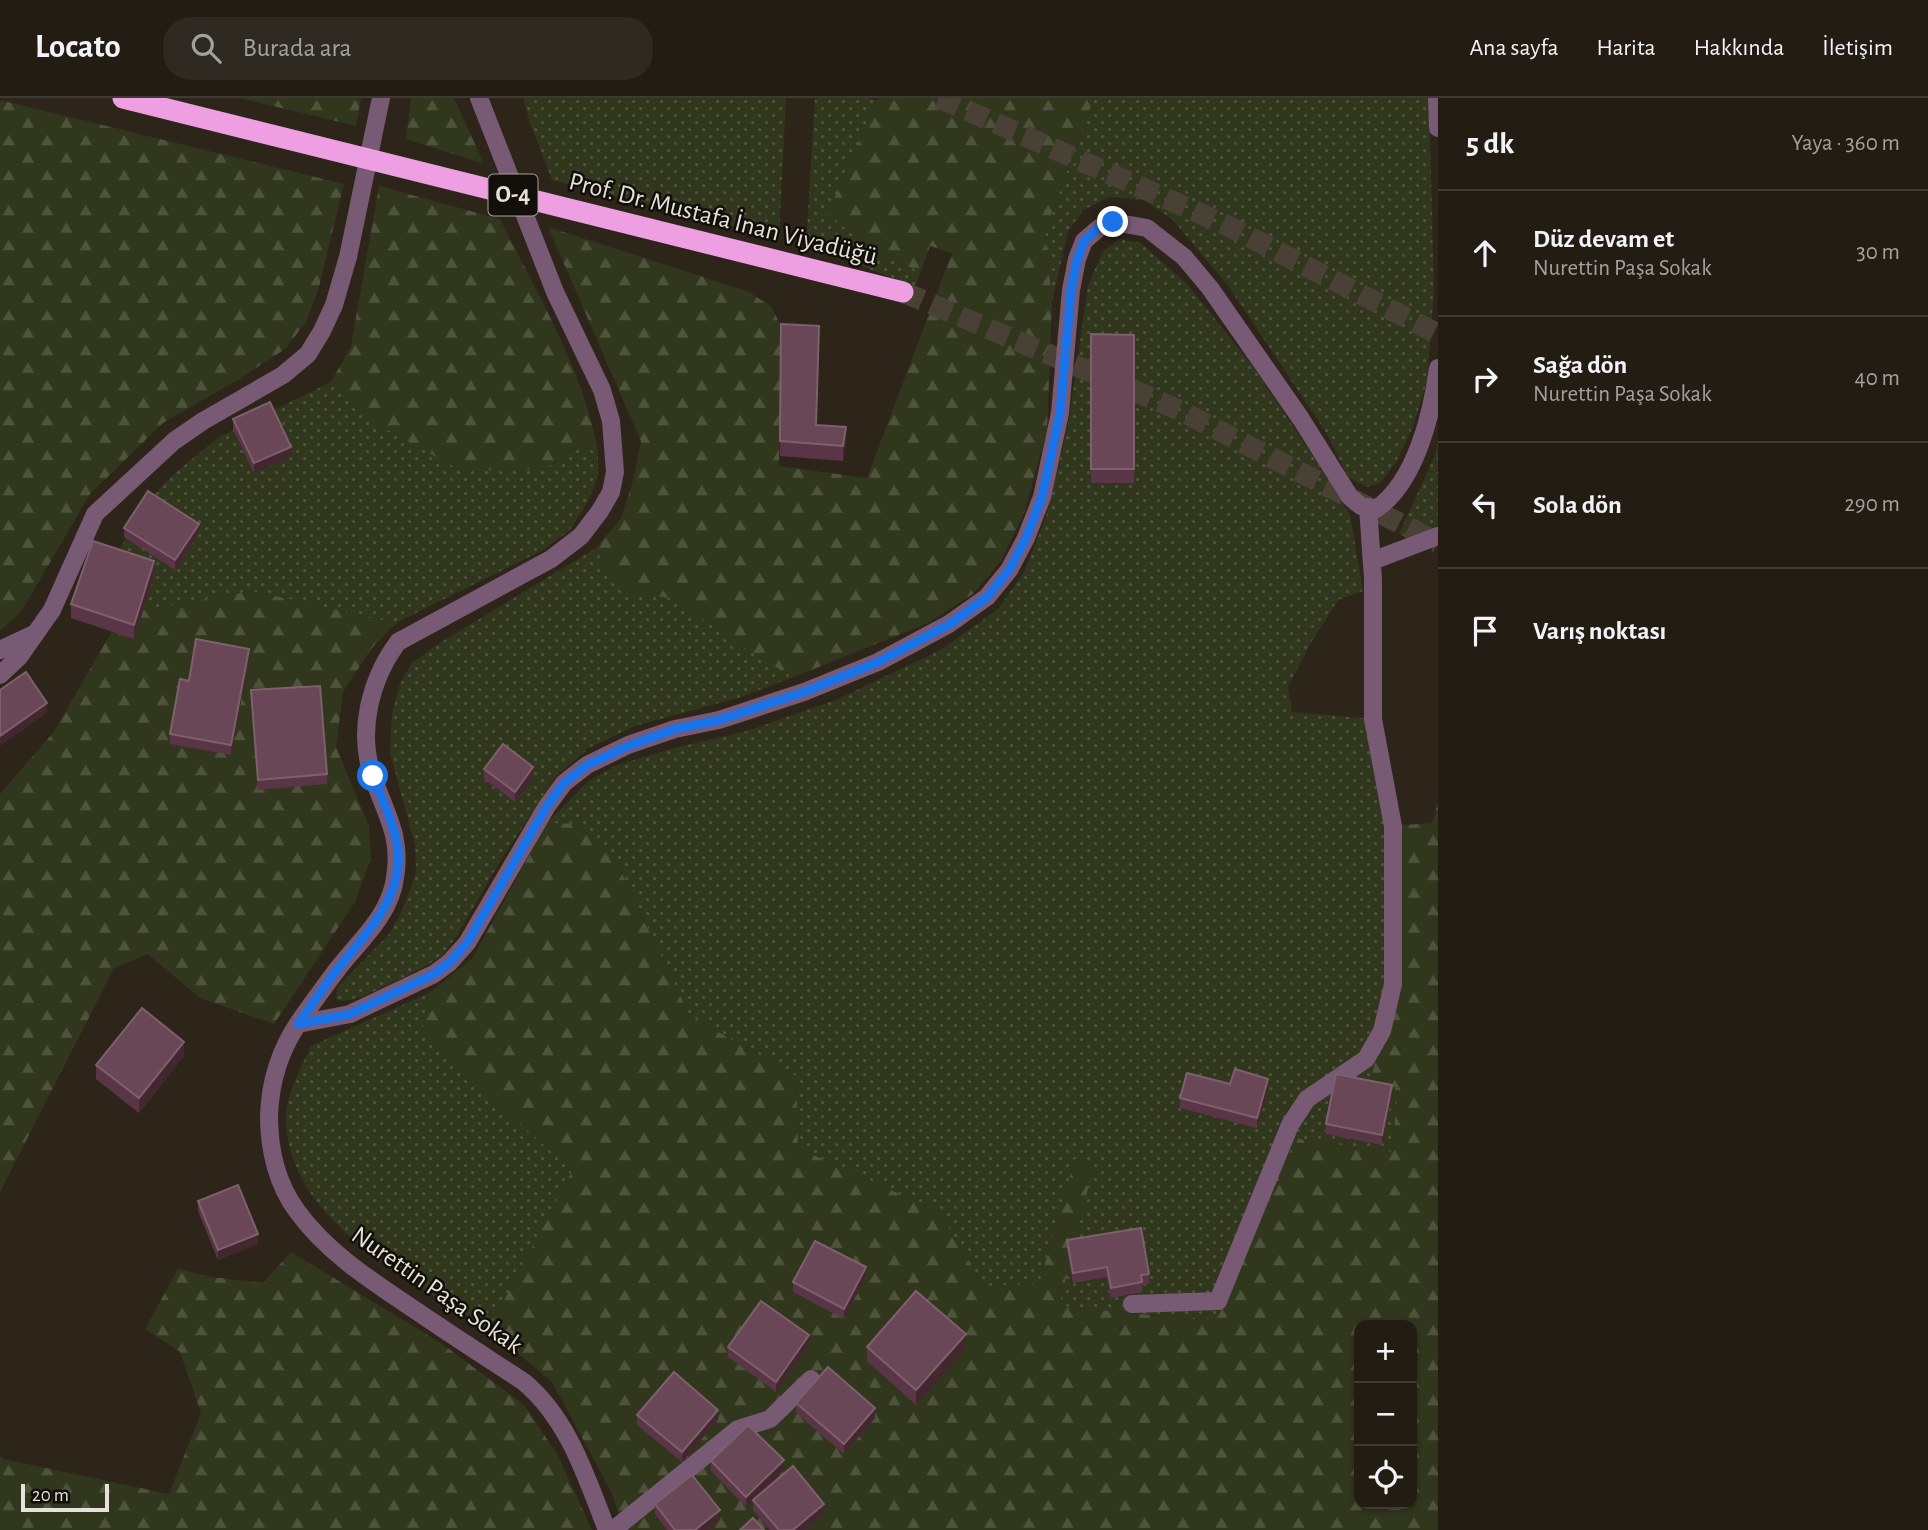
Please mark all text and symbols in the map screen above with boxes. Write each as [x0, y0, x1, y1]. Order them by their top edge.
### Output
search box [163, 17, 653, 80]
icon: search [187, 29, 225, 67]
text: Locato [35, 31, 121, 64]
text: Burada ara [243, 35, 352, 61]
text: Ana sayfa [1469, 36, 1559, 60]
text: Harita [1597, 36, 1656, 60]
text: Hakkında [1694, 36, 1784, 60]
text: İletişim [1822, 36, 1893, 60]
text: 5 dk [1466, 129, 1514, 159]
text: Yaya · 360 m [1791, 132, 1900, 155]
street label: Prof. Dr. Mustafa İnan Viyadüğü [566, 167, 880, 270]
road number: O-4 [489, 174, 538, 216]
route end [1097, 206, 1128, 237]
text: Düz devam et [1533, 226, 1674, 252]
icon: ahead [1466, 234, 1504, 272]
text: 30 m [1856, 241, 1900, 264]
text: Nurettin Paşa Sokak [1533, 257, 1712, 280]
text: Sağa dön [1533, 352, 1627, 378]
icon: right [1466, 360, 1504, 398]
text: 40 m [1855, 367, 1900, 390]
text: Nurettin Paşa Sokak [1533, 383, 1712, 406]
icon: left [1466, 486, 1504, 524]
text: Sola dön [1533, 492, 1622, 518]
text: 290 m [1844, 493, 1900, 516]
icon: arrive [1466, 612, 1504, 650]
text: Varış noktası [1533, 618, 1666, 644]
route start [357, 760, 388, 791]
street label: Nurettin Paşa Sokak [347, 1221, 527, 1359]
map controls [1354, 1320, 1417, 1509]
button: + [1354, 1320, 1417, 1383]
button: − [1354, 1383, 1417, 1446]
button: locate [1354, 1446, 1417, 1509]
scale bar [21, 1481, 108, 1513]
text: 20 m [32, 1486, 69, 1505]

